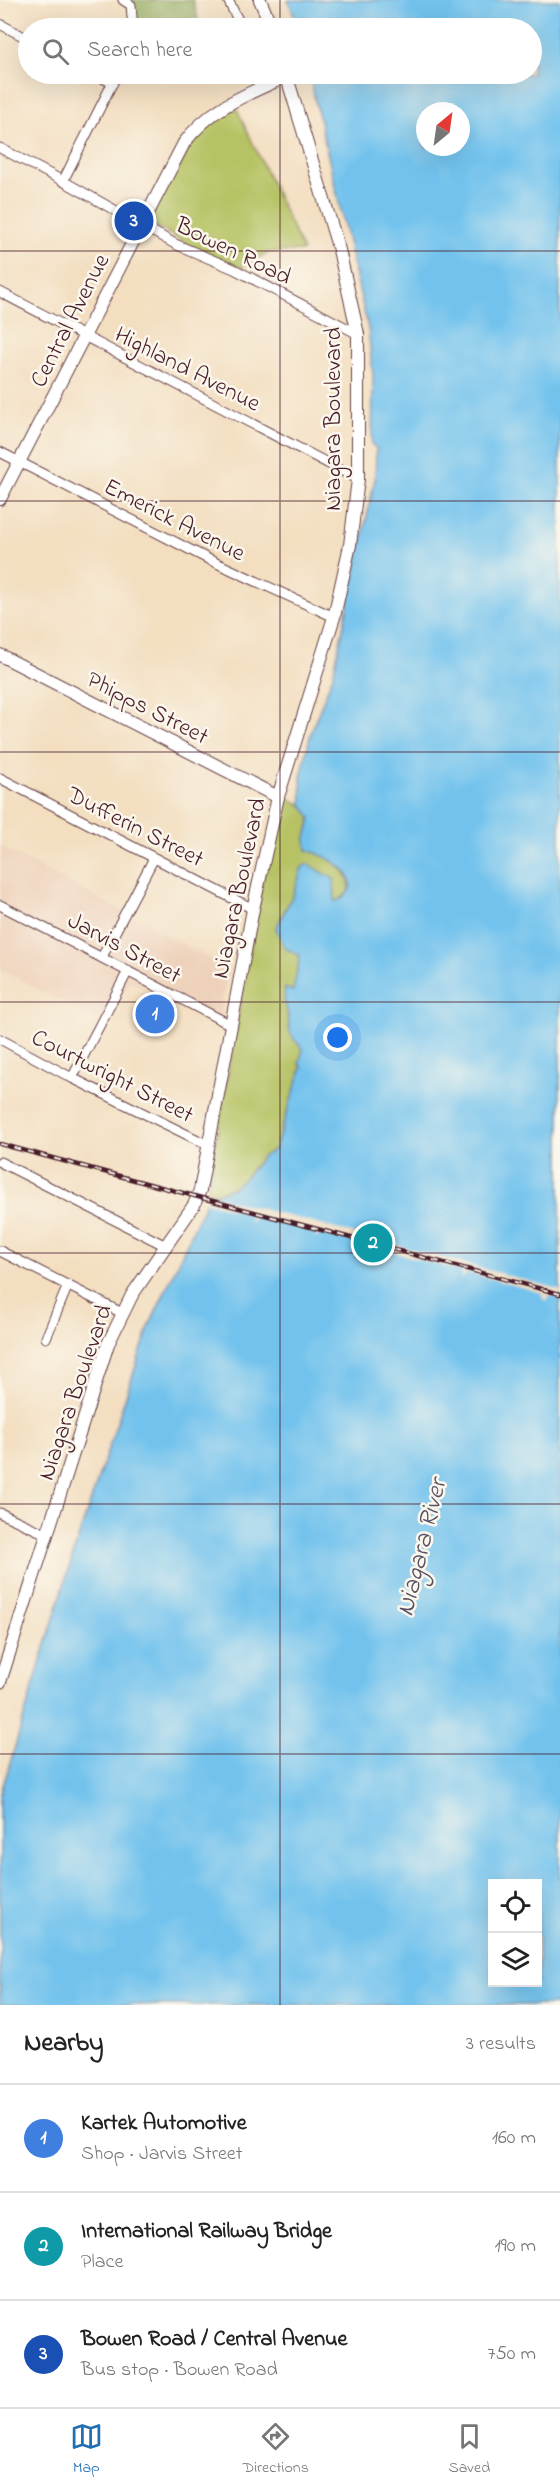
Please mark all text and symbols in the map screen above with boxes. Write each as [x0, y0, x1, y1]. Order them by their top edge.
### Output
search box [18, 18, 542, 84]
icon: search [39, 35, 72, 68]
text: Search here [87, 35, 192, 67]
north arrow [416, 102, 470, 156]
pin: 3 [114, 198, 154, 244]
street label: Bowen Road [168, 209, 297, 296]
street label: Central Avenue [22, 248, 120, 394]
street label: Highland Avenue [108, 318, 266, 422]
street label: Niagara Boulevard [317, 327, 352, 511]
street label: Emerick Avenue [97, 471, 251, 572]
street label: Phipps Street [80, 663, 214, 755]
street label: Dufferin Street [60, 778, 209, 878]
street label: Niagara Boulevard [204, 794, 277, 982]
street label: Jarvis Street [61, 905, 187, 994]
pin: 1 [136, 992, 174, 1036]
street label: Courtwright Street [25, 1021, 199, 1133]
your location [323, 1023, 352, 1052]
pin: 2 [354, 1220, 392, 1266]
street label: Niagara Boulevard [30, 1300, 123, 1485]
water label: Niagara River [388, 1472, 459, 1620]
map controls [488, 1879, 542, 1987]
button: locate [488, 1879, 542, 1933]
button: layers [488, 1933, 542, 1987]
text: Nearby [24, 2025, 103, 2063]
text: 3 results [466, 2030, 536, 2059]
text: Kartek Automotive [81, 2108, 247, 2140]
text: 1 [40, 2124, 47, 2153]
text: 160 m [492, 2124, 536, 2153]
text: Shop · Jarvis Street [81, 2140, 243, 2169]
text: International Railway Bridge [81, 2216, 332, 2248]
text: 2 [39, 2232, 48, 2261]
text: 190 m [494, 2232, 536, 2261]
text: Place [81, 2248, 123, 2277]
text: Bowen Road / Central Avenue [81, 2324, 347, 2356]
text: 3 [39, 2340, 48, 2369]
text: 750 m [487, 2340, 536, 2369]
text: Bus stop · Bowen Road [81, 2356, 278, 2385]
tab: Map [70, 2420, 103, 2480]
tab: Directions [242, 2420, 309, 2480]
tab: Saved [448, 2420, 490, 2480]

